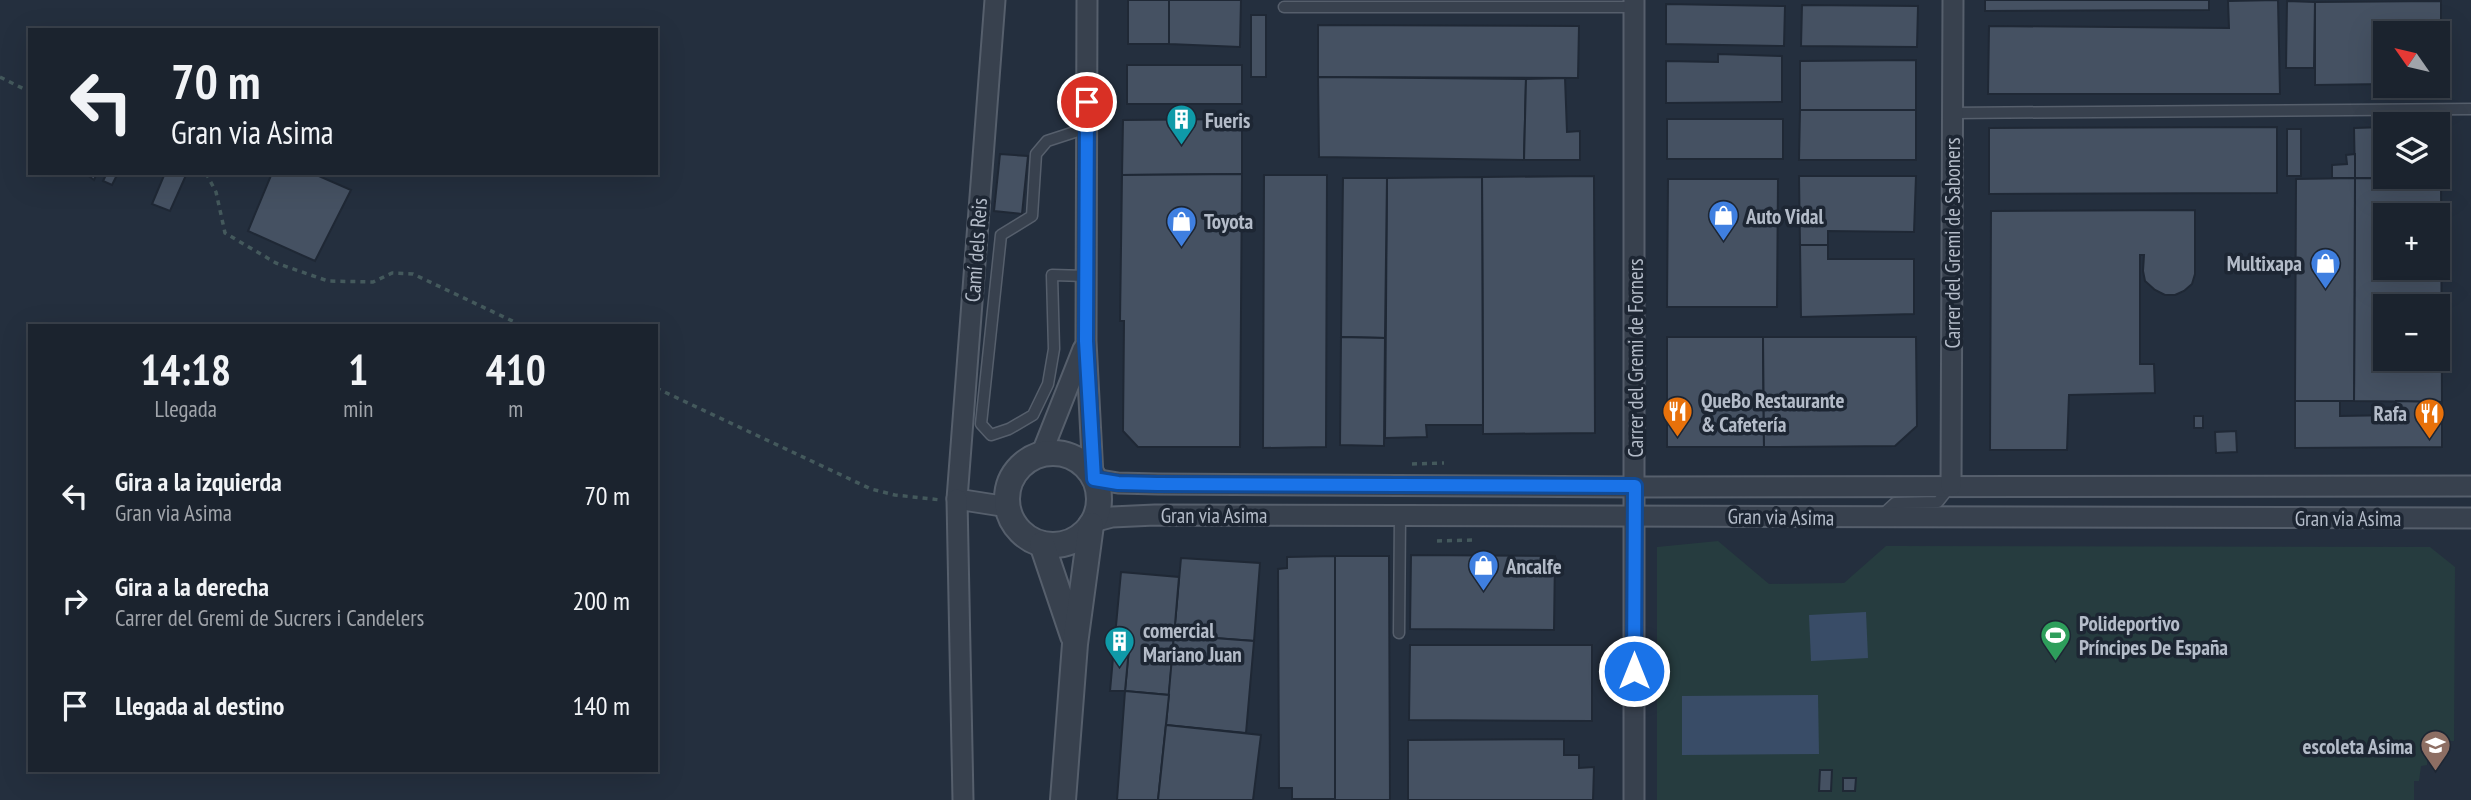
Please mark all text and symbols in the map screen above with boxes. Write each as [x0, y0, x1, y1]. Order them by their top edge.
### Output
north arrow [2373, 21, 2450, 98]
map controls [2373, 21, 2450, 371]
text: 70 m [171, 49, 260, 113]
icon: left [56, 56, 147, 147]
pin [1057, 72, 1117, 132]
icon: arrive [1068, 83, 1106, 121]
building icon: Fueris [1165, 103, 1199, 147]
place label: Fueris [1205, 107, 1250, 134]
text: Gran via Asima [171, 111, 334, 153]
button: layers [2373, 112, 2450, 189]
street label: Carrer del Gremi de Saboners [1939, 137, 1966, 349]
street label: Camí dels Reis [959, 197, 993, 303]
shop icon: Auto Vidal [1706, 199, 1740, 243]
place label: Auto Vidal [1745, 203, 1824, 230]
button: + [2373, 203, 2450, 280]
shop icon: Toyota [1164, 204, 1198, 248]
place label: Toyota [1204, 208, 1254, 235]
shop icon: Multixapa [2308, 246, 2342, 290]
place label: Multixapa [2227, 250, 2302, 277]
street label: Carrer del Gremi de Forners [1622, 258, 1649, 458]
button: − [2373, 294, 2450, 371]
text: 14:18 [140, 342, 231, 397]
text: 1 [348, 342, 368, 397]
text: 410 [486, 342, 546, 397]
place label: QueBo Restaurante & Cafetería [1701, 387, 1844, 438]
text: Llegada [154, 394, 217, 423]
text: min [343, 394, 373, 423]
text: m [508, 394, 523, 423]
restaurant icon: QueBo Restaurante & Cafetería [1661, 395, 1695, 439]
restaurant icon: Rafa [2413, 396, 2447, 440]
place label: Rafa [2373, 400, 2407, 427]
text: Gira a la izquierda [115, 465, 282, 498]
icon: left [56, 477, 94, 515]
text: 70 m [584, 479, 630, 512]
text: Gran via Asima [115, 498, 232, 527]
street label: Gran via Asima [1161, 502, 1267, 529]
street label: Gran via Asima [1727, 503, 1835, 531]
street label: Gran via Asima [2295, 505, 2401, 532]
shop icon: Ancalfe [1466, 549, 1500, 593]
place label: Ancalfe [1505, 553, 1562, 580]
text: Gira a la derecha [115, 570, 269, 603]
icon: right [56, 582, 94, 620]
text: 200 m [572, 584, 630, 617]
text: Carrer del Gremi de Sucrers i Candelers [115, 603, 424, 632]
place label: Polideportivo Príncipes De España [2079, 610, 2228, 661]
place label: comercial Mariano Juan [1143, 617, 1242, 668]
sports icon: Polideportivo Príncipes De España [2039, 618, 2073, 662]
building icon: comercial Mariano Juan [1103, 625, 1137, 669]
position arrow [1597, 634, 1671, 708]
icon: arrive [56, 687, 94, 725]
text: Llegada al destino [115, 689, 284, 722]
text: 140 m [572, 689, 630, 722]
school or university icon: escoleta Asima [2419, 729, 2453, 773]
place label: escoleta Asima [2303, 733, 2413, 760]

